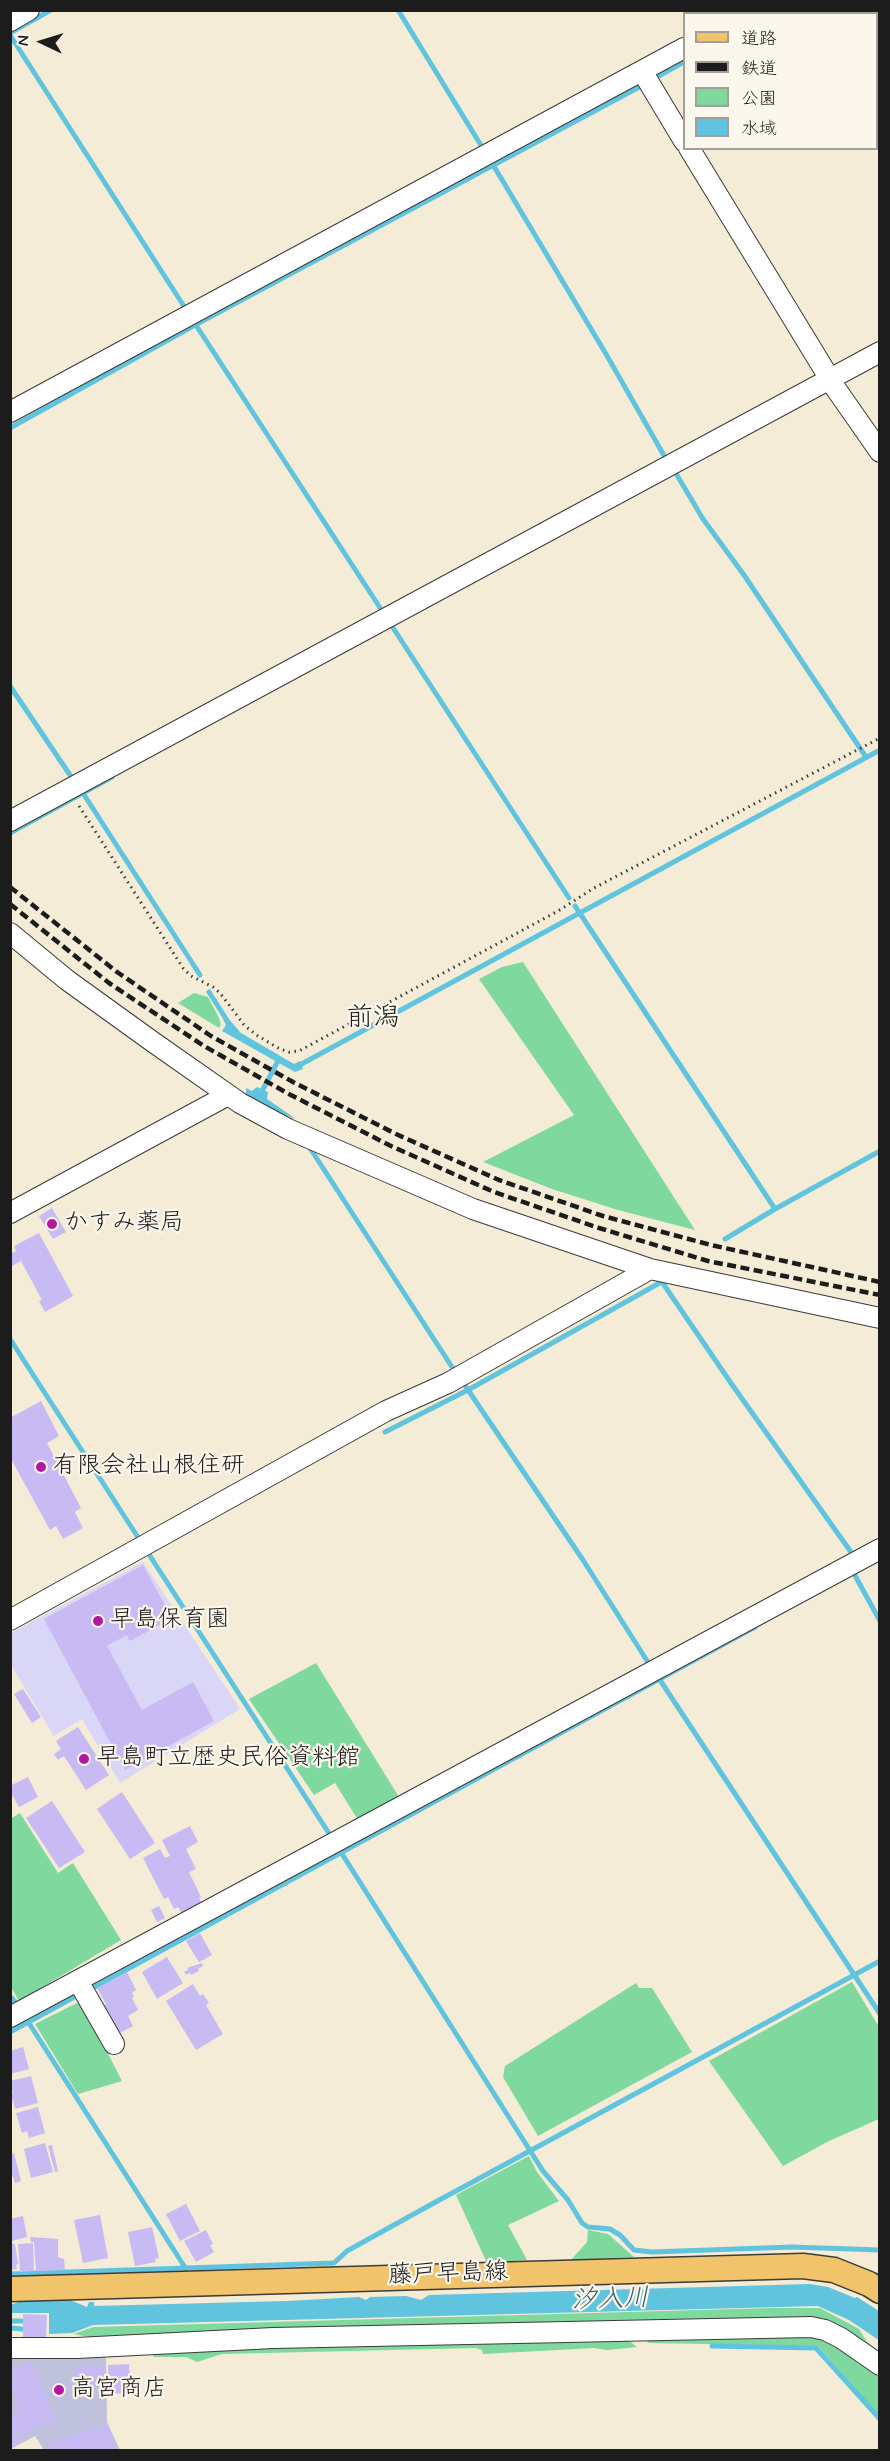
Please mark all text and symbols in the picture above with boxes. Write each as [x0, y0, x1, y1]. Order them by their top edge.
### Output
north arrow [12, 12, 72, 72]
legend [683, 12, 878, 150]
text: 道路 [741, 27, 777, 51]
text: N [13, 35, 34, 47]
text: 鉄道 [741, 57, 777, 81]
text: 公園 [741, 87, 777, 111]
text: 水域 [741, 117, 777, 141]
district label: 前潟 [346, 1003, 400, 1035]
place label: かすみ薬局 [64, 1210, 184, 1238]
marker: かすみ薬局 [45, 1217, 59, 1231]
place label: 有限会社山根住研 [53, 1453, 245, 1481]
marker: 有限会社山根住研 [34, 1460, 48, 1474]
place label: 早島保育園 [110, 1607, 230, 1635]
marker: 早島保育園 [91, 1614, 105, 1628]
place label: 早島町立歴史民俗資料館 [96, 1745, 360, 1773]
marker: 早島町立歴史民俗資料館 [77, 1752, 91, 1766]
street label: 藤戸早島線 [388, 2259, 508, 2291]
water label: 汐入川 [570, 2284, 650, 2318]
place label: 高宮商店 [71, 2376, 167, 2404]
marker: 高宮商店 [52, 2383, 66, 2397]

